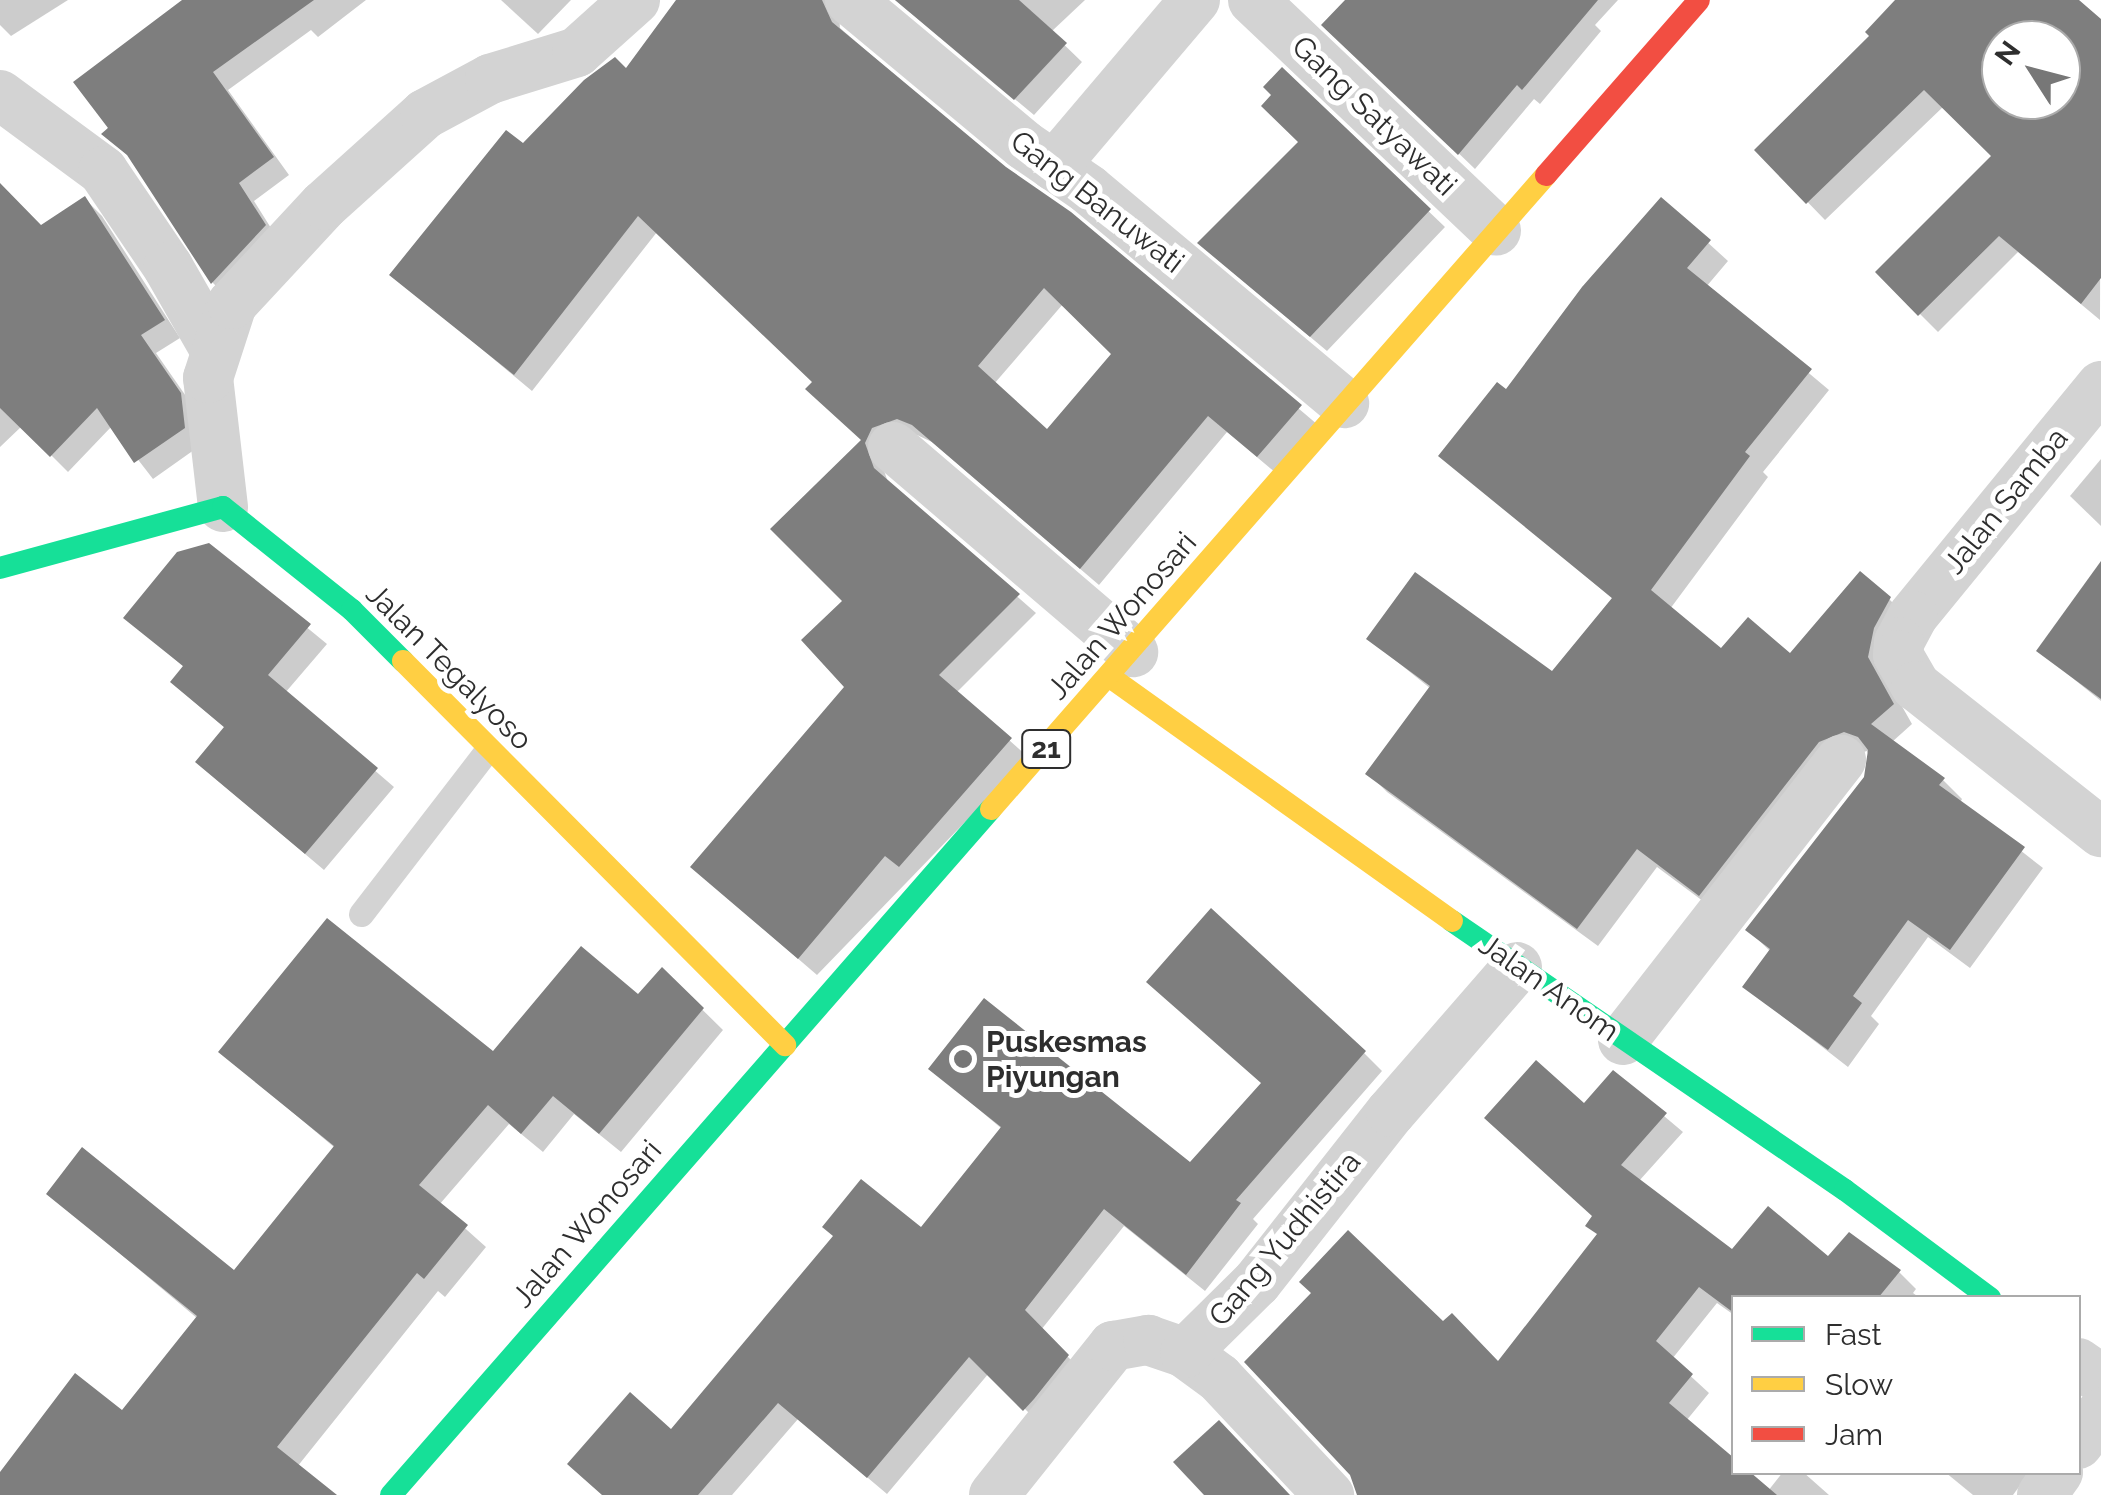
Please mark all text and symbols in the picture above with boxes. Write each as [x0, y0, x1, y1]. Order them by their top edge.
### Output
north arrow [1981, 20, 2081, 120]
street label: Gang Satyawati [1284, 29, 1464, 203]
text: N [1988, 35, 2028, 72]
street label: Gang Banuwati [1003, 123, 1191, 281]
street label: Jalan Samba [1936, 421, 2076, 581]
street label: Jalan Wonosari [1039, 525, 1205, 707]
street label: Jalan Tegalyoso [358, 576, 540, 758]
road number: 21 [1021, 726, 1071, 772]
street label: Jalan Anom [1472, 926, 1626, 1050]
place label: Puskesmas Piyungan [986, 1024, 1147, 1094]
marker: Puskesmas Piyungan [950, 1046, 976, 1072]
street label: Jalan Wonosari [504, 1133, 670, 1315]
street label: Gang Yudhistira [1201, 1144, 1369, 1334]
legend [1731, 1295, 2081, 1475]
text: Fast [1825, 1317, 1882, 1352]
text: Slow [1825, 1367, 1893, 1402]
text: Jam [1825, 1417, 1883, 1452]

